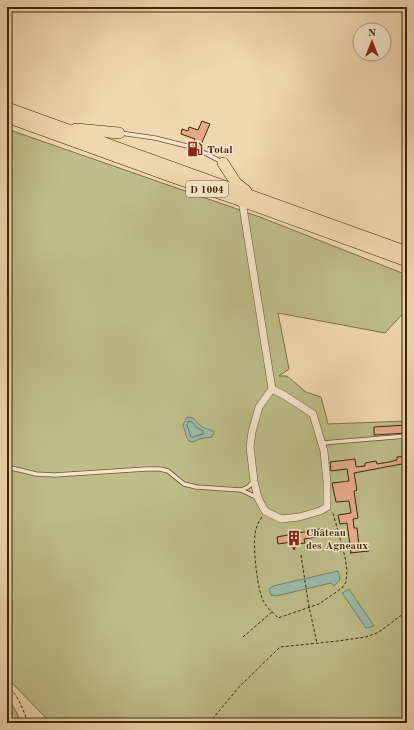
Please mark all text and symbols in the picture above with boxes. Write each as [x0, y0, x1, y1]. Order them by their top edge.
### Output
north arrow [352, 22, 392, 62]
text: N [368, 28, 377, 39]
fuel station icon: Total [186, 140, 204, 158]
place label: Total [207, 145, 233, 156]
road number: D 1004 [186, 181, 228, 197]
place label: Château des Agneaux [306, 528, 368, 552]
building icon: Château des Agneaux [285, 529, 303, 547]

